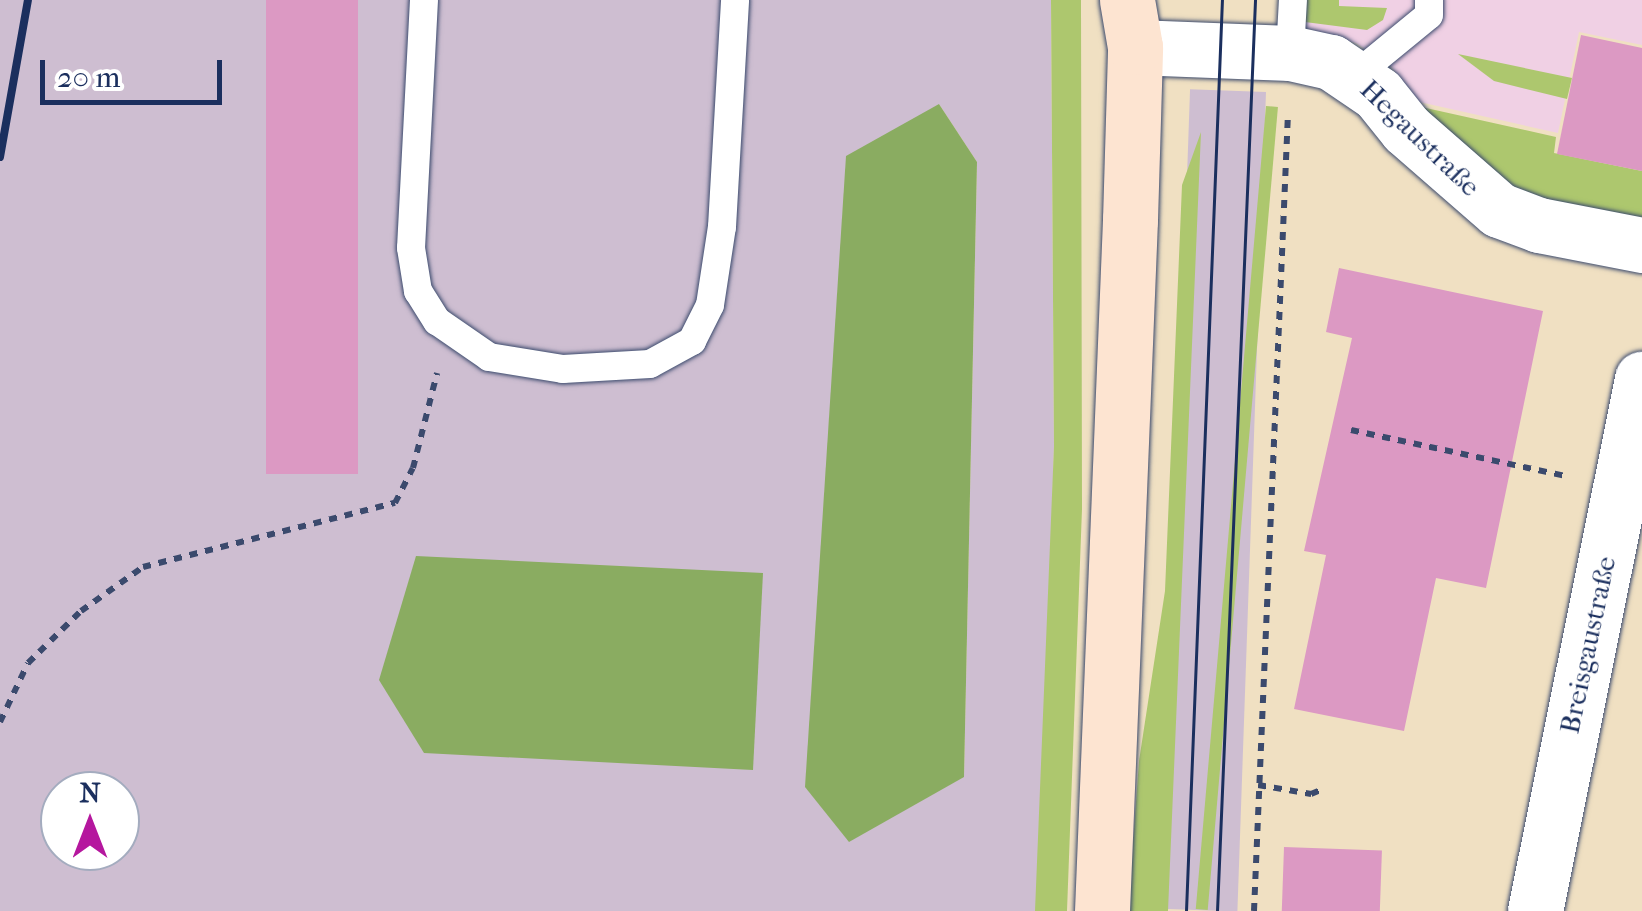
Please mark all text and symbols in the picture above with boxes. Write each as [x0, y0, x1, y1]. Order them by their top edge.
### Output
scale bar [45, 40, 228, 102]
text: 20 m [57, 60, 120, 95]
street label: Hegaustraße [1353, 73, 1487, 203]
street label: Breisgaustraße [1553, 553, 1623, 737]
north arrow [40, 771, 140, 871]
text: N [79, 776, 101, 809]

